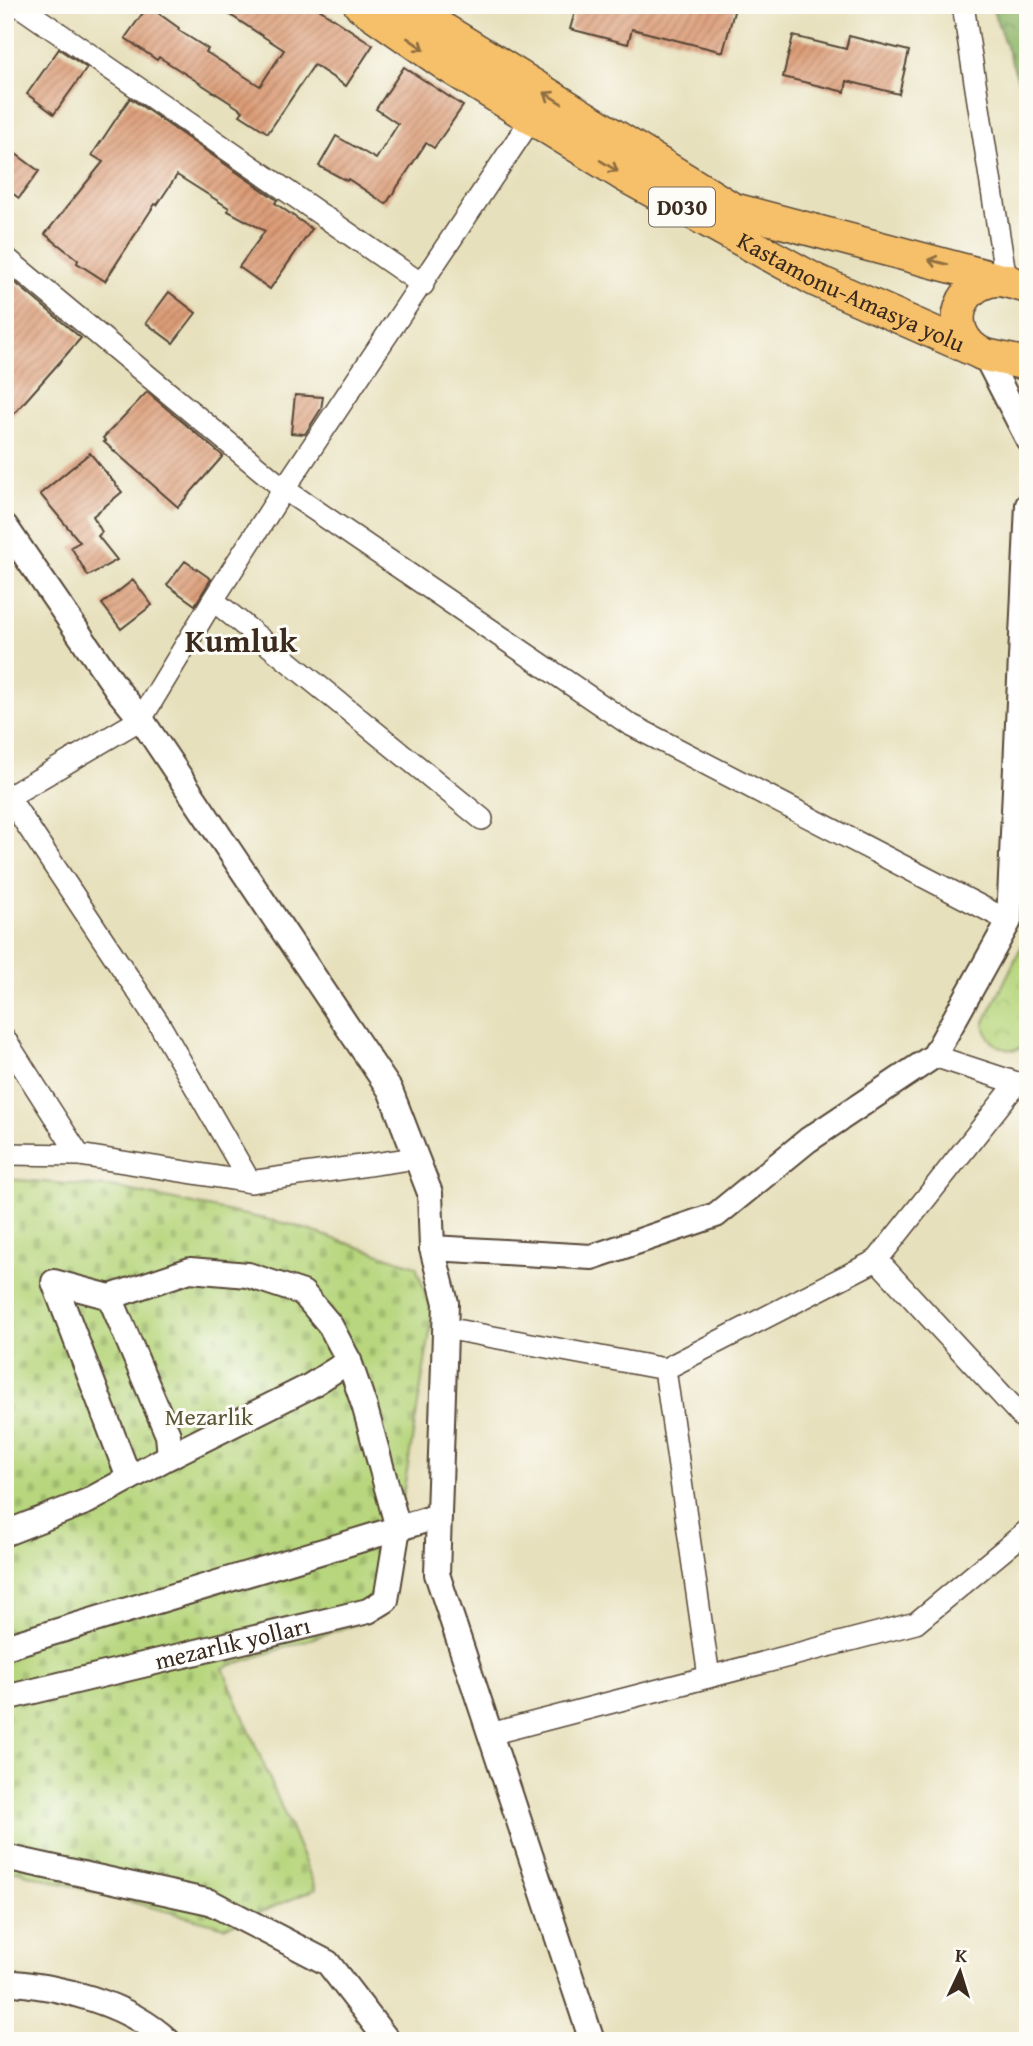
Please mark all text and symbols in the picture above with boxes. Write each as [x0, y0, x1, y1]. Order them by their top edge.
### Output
one-way arrow [406, 37, 425, 51]
one-way arrow [544, 90, 564, 104]
one-way arrow [598, 159, 618, 173]
road number: D030 [649, 188, 715, 227]
street label: Kastamonu-Amasya yolu [731, 223, 971, 361]
one-way arrow [928, 255, 950, 268]
district label: Kumluk [185, 617, 298, 664]
park label: Mezarlık [165, 1399, 254, 1434]
street label: mezarlık yolları [151, 1607, 314, 1679]
north arrow [925, 1938, 995, 2008]
text: K [954, 1941, 968, 1969]

